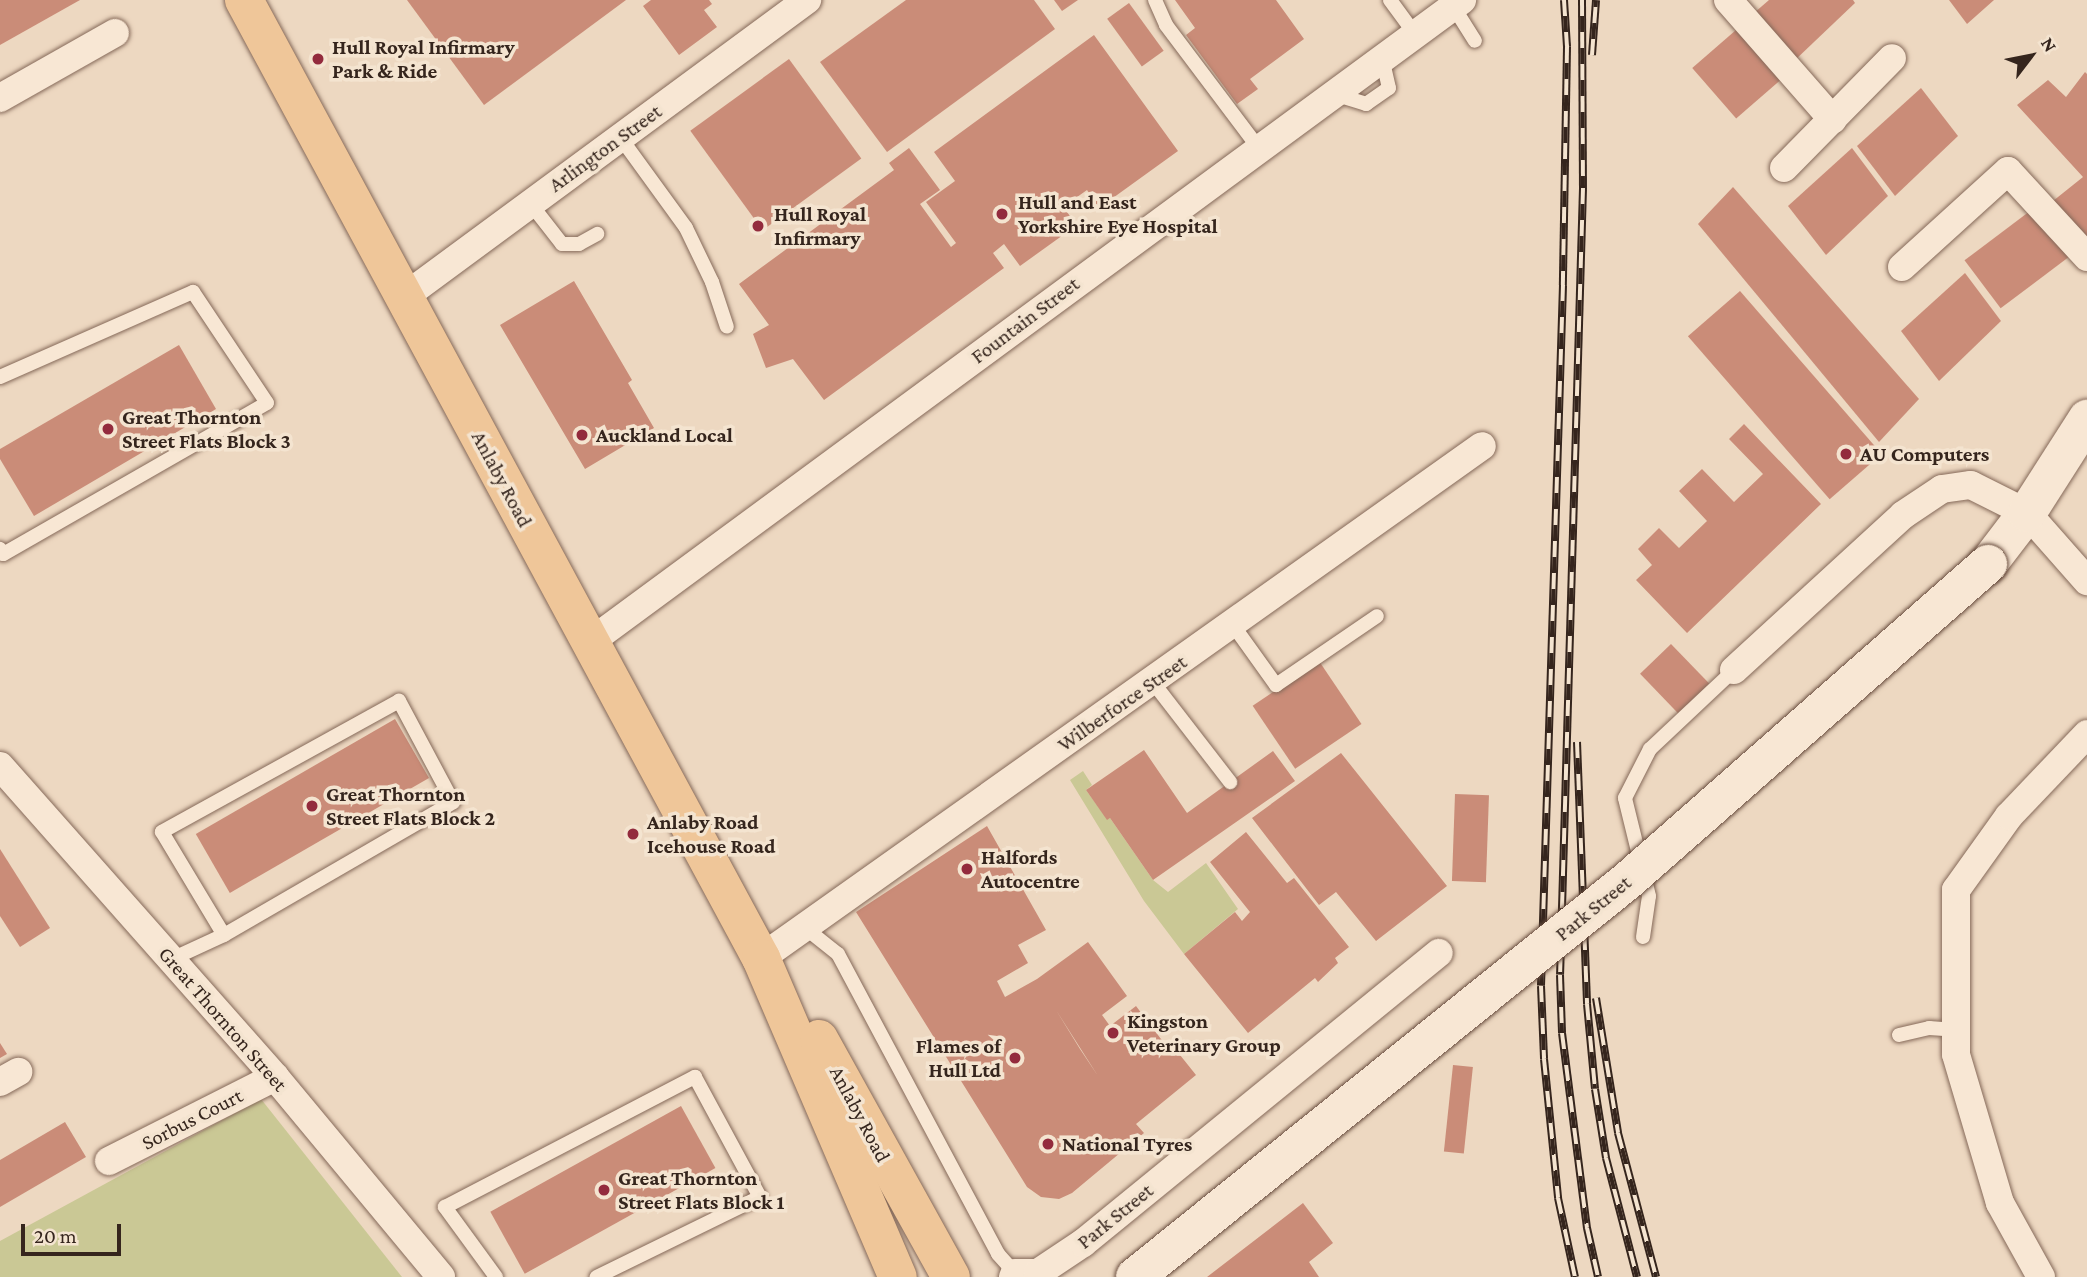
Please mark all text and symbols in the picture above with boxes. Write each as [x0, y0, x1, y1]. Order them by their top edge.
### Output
north arrow [1996, 21, 2066, 91]
place label: Hull Royal Infirmary Park & Ride [332, 34, 515, 84]
text: N [2037, 34, 2062, 56]
marker: Hull Royal Infirmary Park & Ride [310, 51, 326, 67]
street label: Arlington Street [544, 99, 666, 197]
place label: Hull and East Yorkshire Eye Hospital [1018, 189, 1218, 239]
place label: Hull Royal Infirmary [774, 201, 866, 251]
marker: Hull and East Yorkshire Eye Hospital [992, 204, 1012, 224]
marker: Hull Royal Infirmary [748, 216, 768, 236]
street label: Fountain Street [966, 271, 1084, 369]
place label: Great Thornton Street Flats Block 3 [122, 404, 291, 454]
marker: Great Thornton Street Flats Block 3 [100, 421, 116, 437]
place label: Auckland Local [596, 422, 733, 448]
street label: Anlaby Road [466, 427, 538, 531]
marker: Auckland Local [574, 427, 590, 443]
place label: AU Computers [1860, 441, 1989, 467]
marker: AU Computers [1838, 446, 1854, 462]
street label: Wilberforce Street [1053, 649, 1191, 757]
place label: Great Thornton Street Flats Block 2 [326, 781, 495, 831]
marker: Great Thornton Street Flats Block 2 [304, 798, 320, 814]
place label: Anlaby Road Icehouse Road [647, 809, 776, 859]
marker: Anlaby Road Icehouse Road [625, 826, 641, 842]
place label: Halfords Autocentre [981, 844, 1080, 894]
marker: Halfords Autocentre [959, 861, 975, 877]
street label: Park Street [1550, 870, 1636, 946]
street label: Great Thornton Street [153, 941, 293, 1097]
place label: Kingston Veterinary Group [1127, 1008, 1281, 1058]
marker: Kingston Veterinary Group [1105, 1025, 1121, 1041]
place label: Flames of Hull Ltd [916, 1033, 1001, 1083]
marker: Flames of Hull Ltd [1007, 1050, 1023, 1066]
street label: Anlaby Road [824, 1062, 896, 1166]
street label: Sorbus Court [137, 1083, 247, 1155]
place label: National Tyres [1062, 1131, 1192, 1157]
marker: National Tyres [1040, 1136, 1056, 1152]
place label: Great Thornton Street Flats Block 1 [618, 1165, 784, 1215]
street label: Park Street [1072, 1178, 1158, 1254]
marker: Great Thornton Street Flats Block 1 [596, 1182, 612, 1198]
scale bar [24, 1210, 124, 1254]
text: 20 m [34, 1224, 77, 1248]

